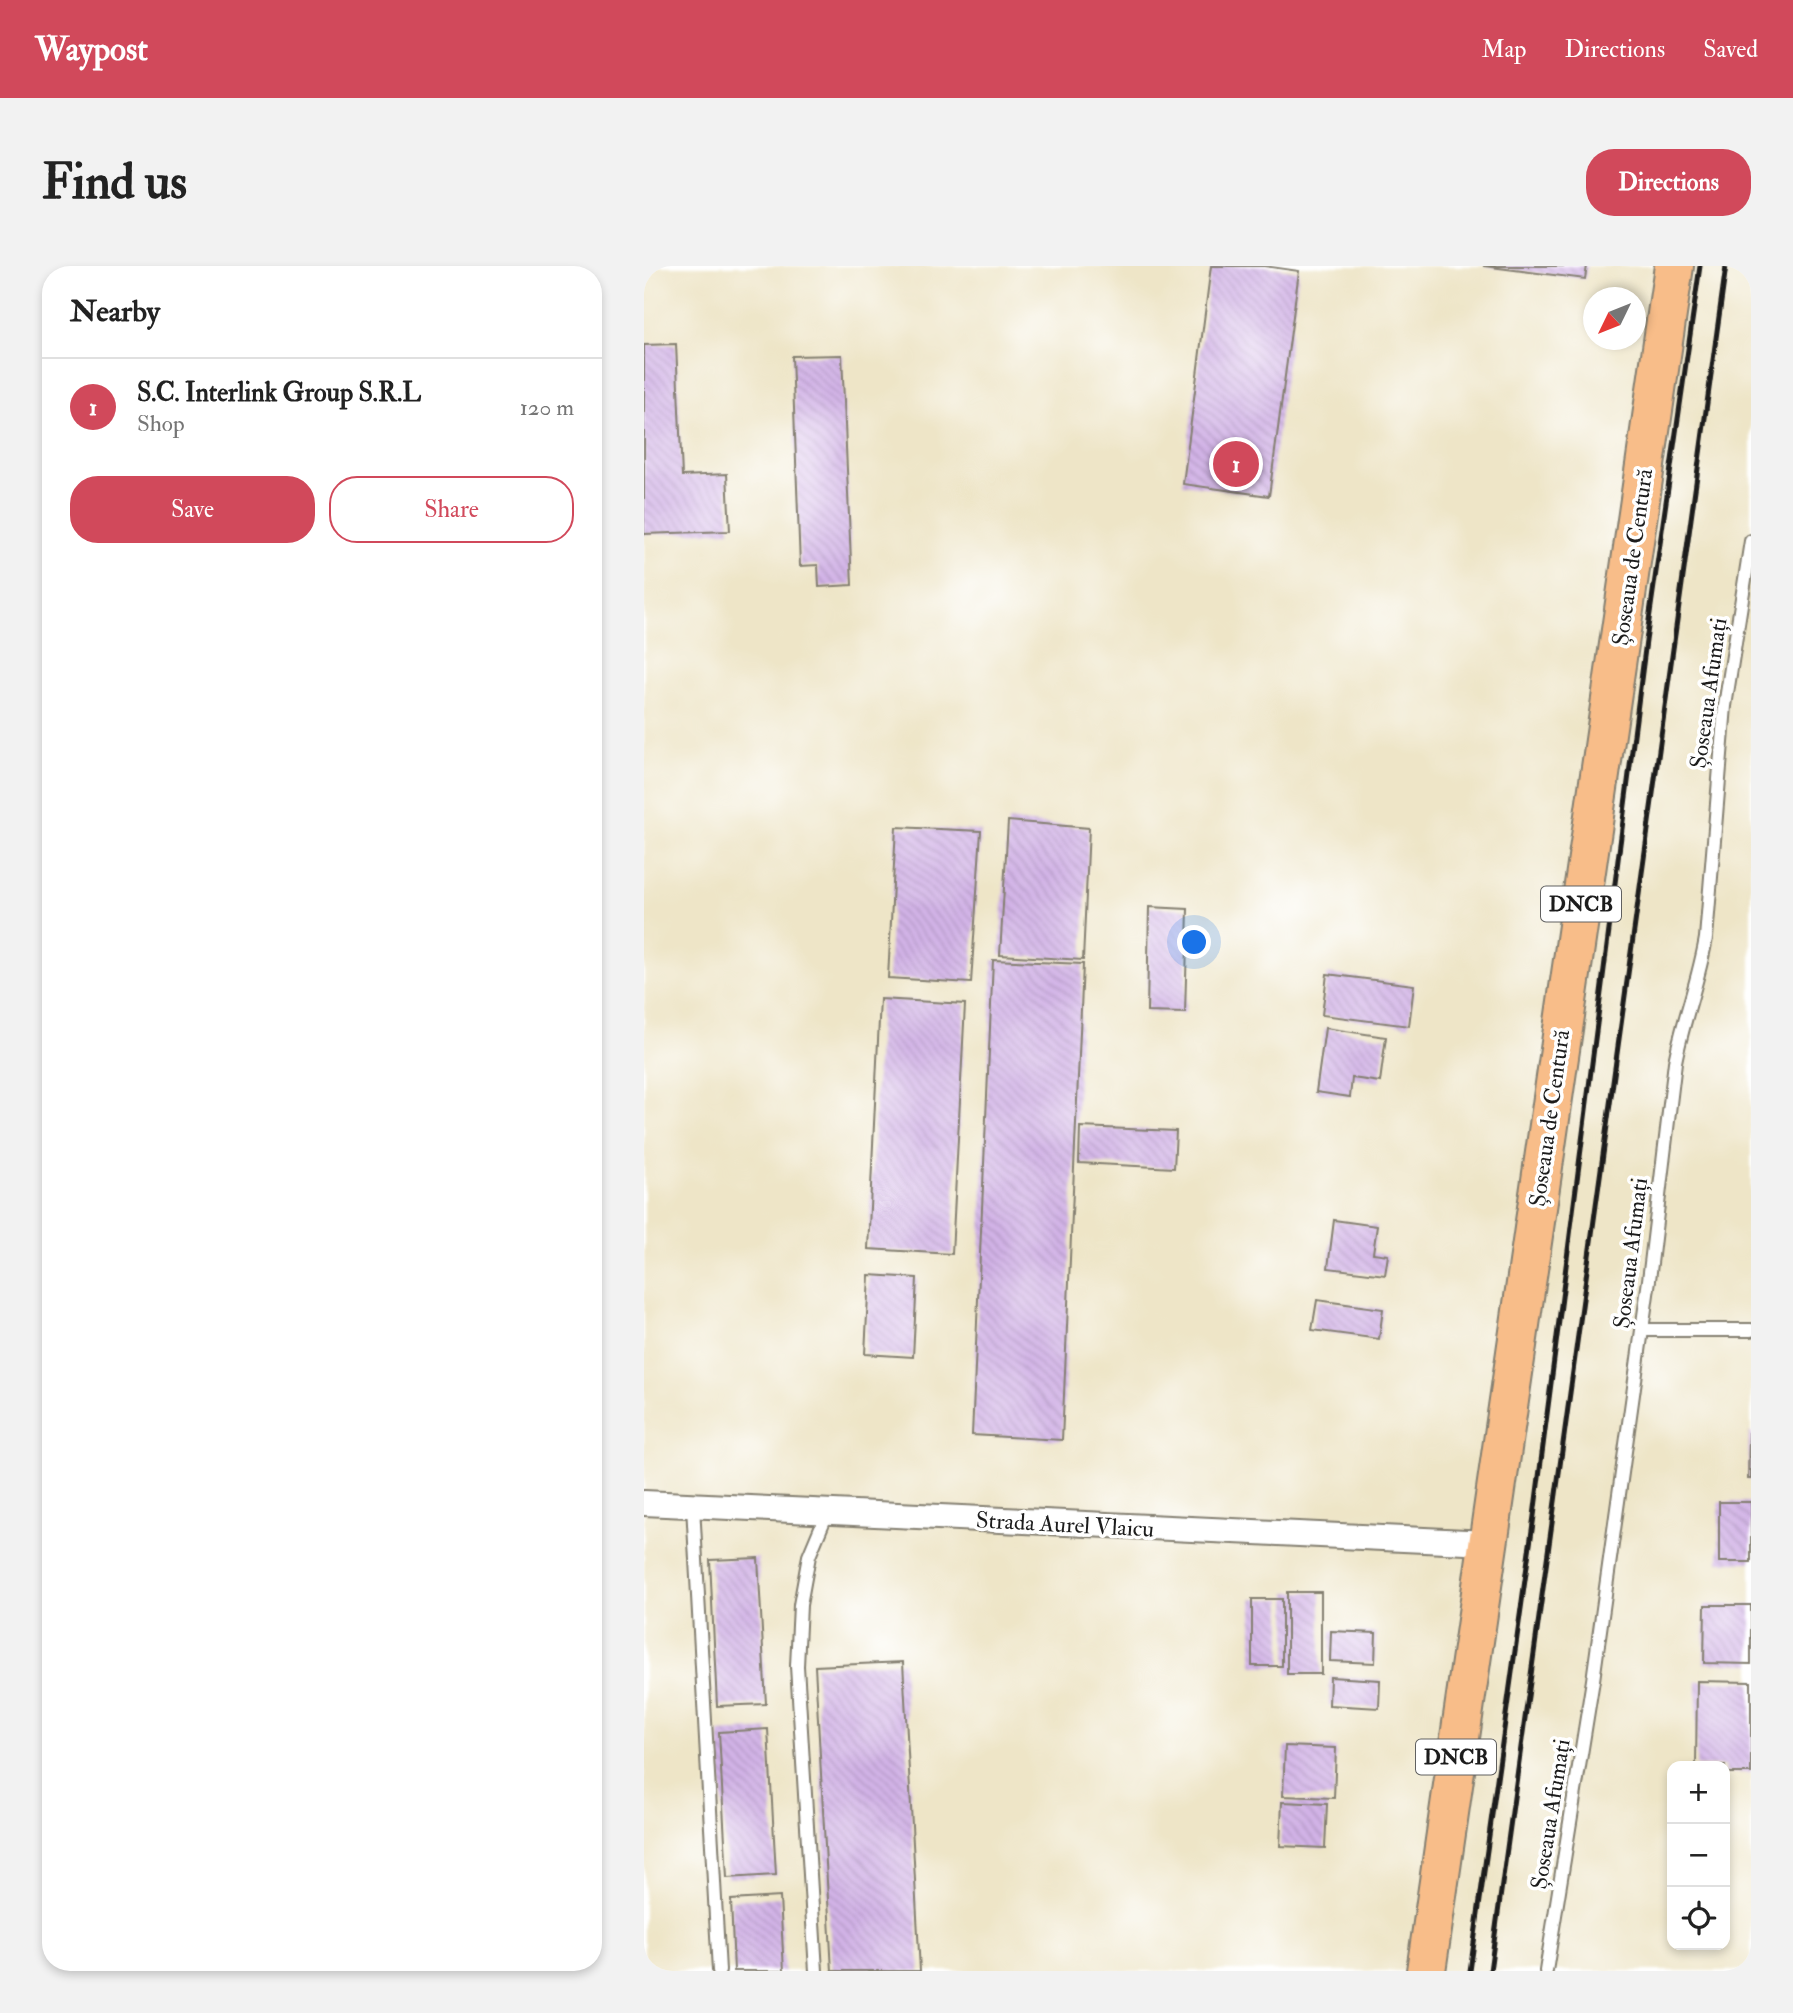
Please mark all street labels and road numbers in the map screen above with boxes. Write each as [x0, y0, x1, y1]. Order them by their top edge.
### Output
street label: Șoseaua de Centură [1606, 466, 1659, 647]
street label: Șoseaua Afumați [1684, 616, 1733, 770]
road number: DNCB [1541, 886, 1621, 922]
street label: Șoseaua de Centură [1523, 1027, 1576, 1208]
street label: Șoseaua Afumați [1607, 1176, 1654, 1330]
street label: Strada Aurel Vlaicu [975, 1505, 1155, 1544]
street label: Șoseaua Afumați [1524, 1737, 1577, 1891]
road number: DNCB [1416, 1740, 1496, 1774]

